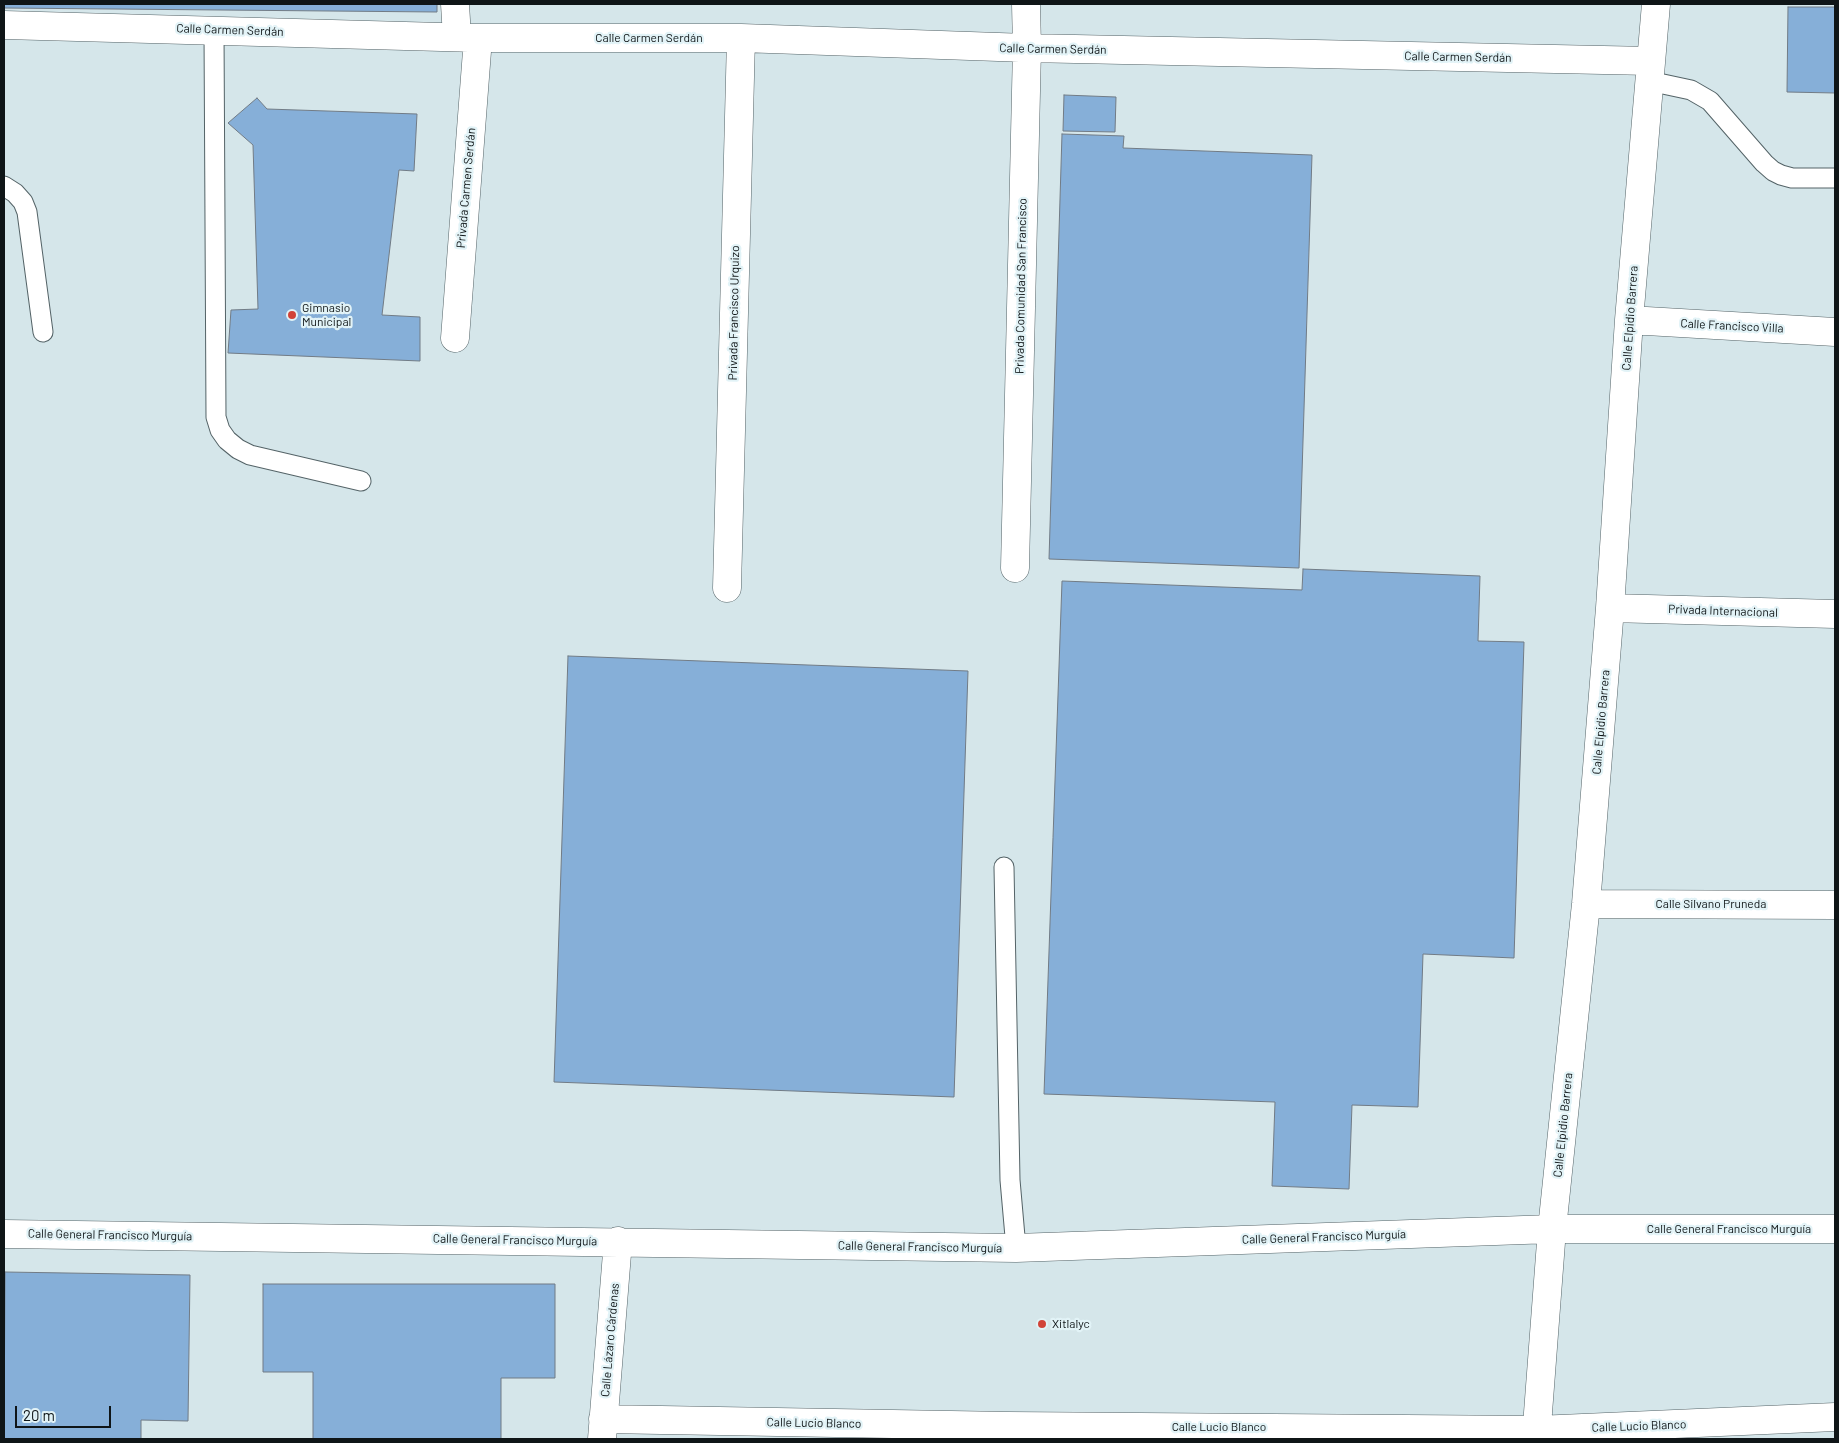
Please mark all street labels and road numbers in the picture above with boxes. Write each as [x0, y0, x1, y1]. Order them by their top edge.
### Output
street label: Calle Carmen Serdán [176, 21, 284, 39]
street label: Calle Carmen Serdán [595, 31, 703, 45]
street label: Calle Carmen Serdán [999, 41, 1107, 57]
street label: Calle Carmen Serdán [1404, 49, 1512, 65]
street label: Privada Carmen Serdán [454, 127, 478, 249]
street label: Privada Comunidad San Francisco [1012, 198, 1030, 374]
street label: Privada Francisco Urquizo [726, 245, 742, 381]
street label: Calle Elpidio Barrera [1619, 265, 1641, 371]
street label: Calle Francisco Villa [1680, 316, 1784, 336]
street label: Privada Internacional [1668, 602, 1778, 620]
street label: Calle Elpidio Barrera [1589, 669, 1613, 775]
street label: Calle Silvano Pruneda [1656, 897, 1766, 911]
street label: Calle Elpidio Barrera [1550, 1072, 1576, 1178]
street label: Calle General Francisco Murguía [1647, 1222, 1811, 1236]
street label: Calle General Francisco Murguía [28, 1226, 192, 1244]
street label: Calle General Francisco Murguía [1242, 1227, 1406, 1247]
street label: Calle General Francisco Murguía [433, 1231, 597, 1249]
street label: Calle General Francisco Murguía [838, 1238, 1002, 1256]
street label: Calle Lázaro Cárdenas [598, 1282, 622, 1398]
street label: Calle Lucio Blanco [767, 1415, 861, 1431]
street label: Calle Lucio Blanco [1591, 1417, 1687, 1435]
street label: Calle Lucio Blanco [1172, 1420, 1266, 1434]

